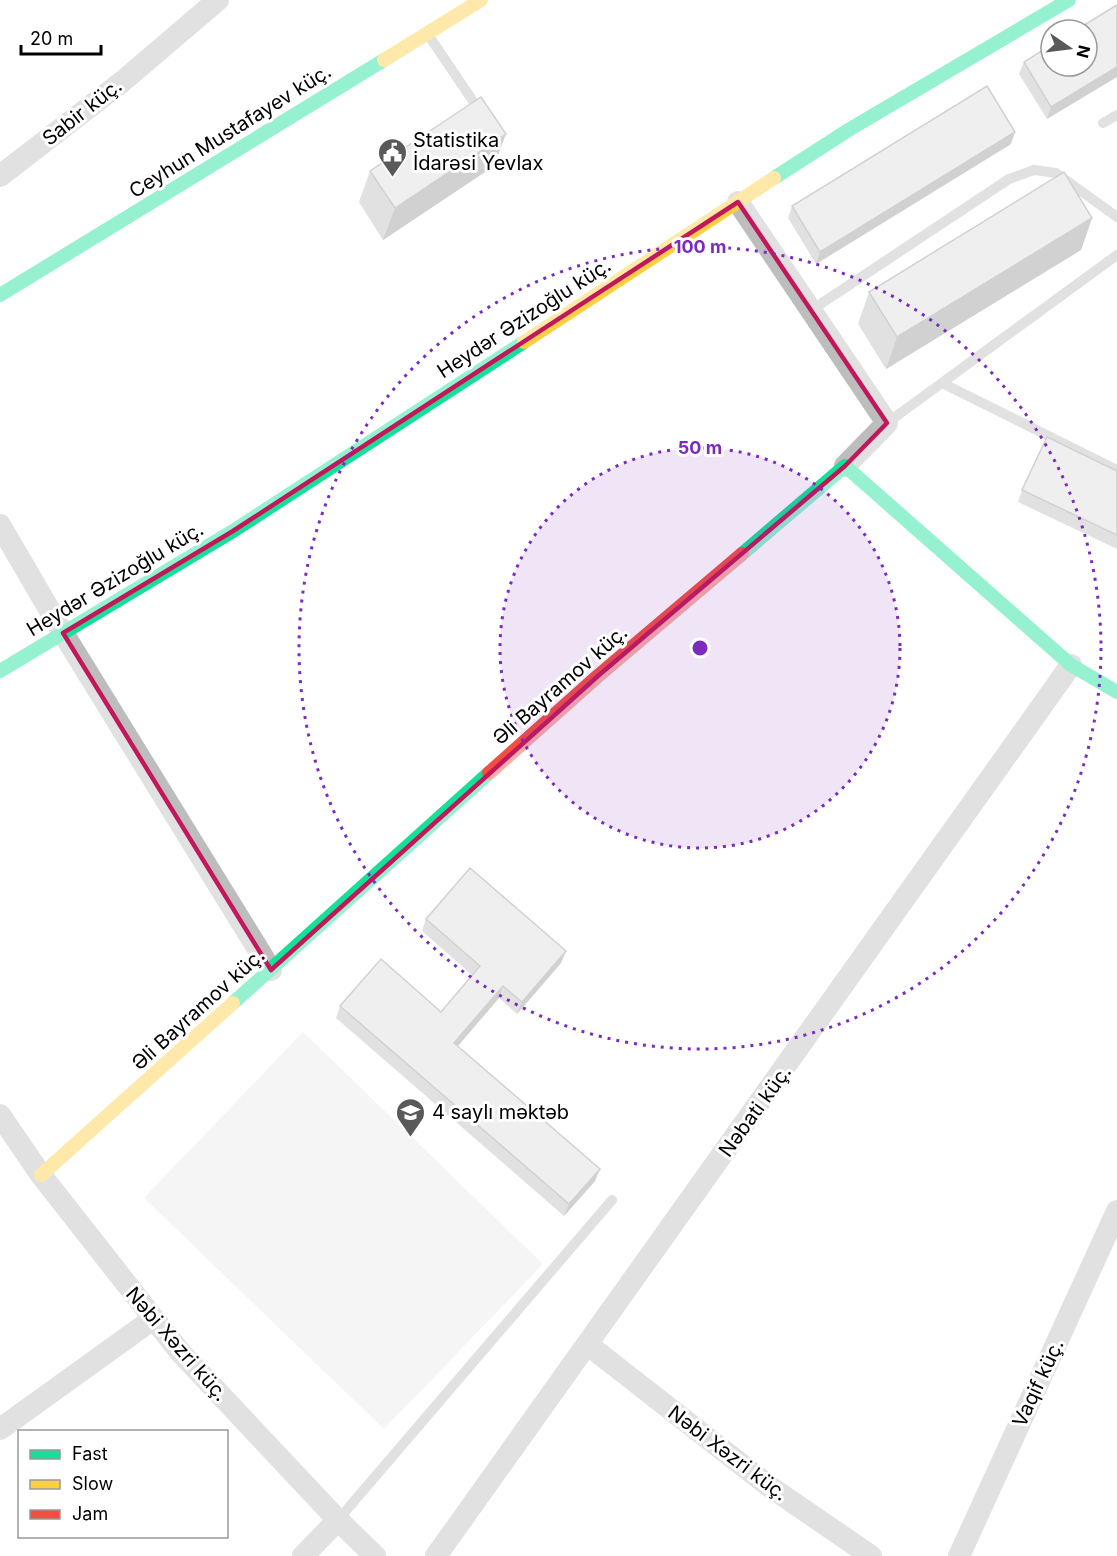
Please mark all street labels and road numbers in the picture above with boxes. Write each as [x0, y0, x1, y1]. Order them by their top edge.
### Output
street label: Ceyhun Mustafayev küç. [125, 59, 335, 203]
street label: Sabir küç. [37, 74, 127, 150]
street label: Heydər Əzizoğlu küç. [433, 253, 615, 383]
street label: Heydər Əzizoğlu küç. [22, 517, 208, 641]
street label: Əli Bayramov küç. [488, 620, 632, 750]
street label: Əli Bayramov küç. [127, 943, 269, 1075]
street label: Nəbati küç. [714, 1060, 796, 1162]
street label: Nəbi Xəzri küç. [121, 1282, 233, 1406]
street label: Vaqif küç. [1007, 1335, 1069, 1431]
street label: Nəbi Xəzri küç. [664, 1400, 792, 1506]

